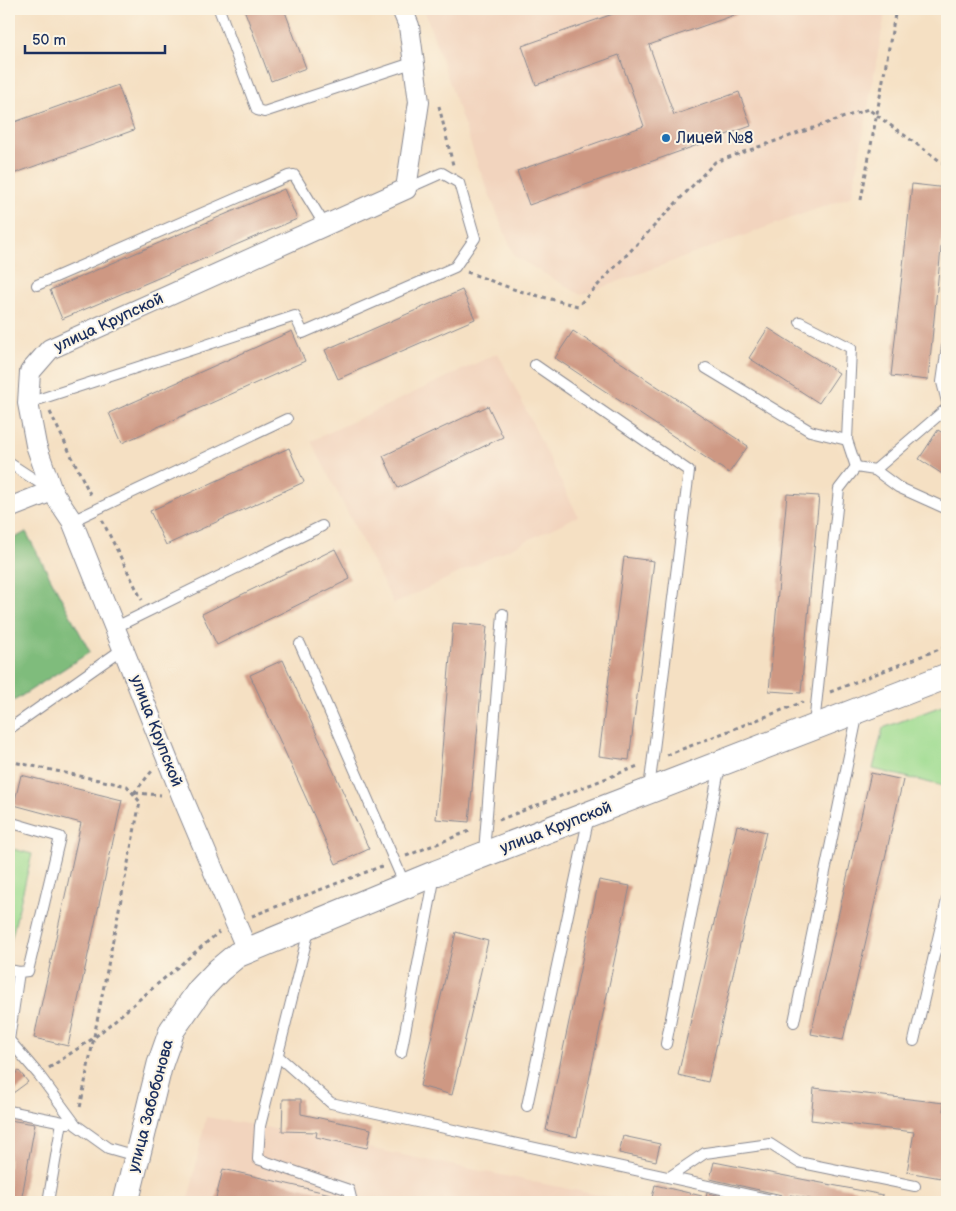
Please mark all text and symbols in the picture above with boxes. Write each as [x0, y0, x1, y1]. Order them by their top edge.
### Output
scale bar [25, 22, 165, 54]
text: 50 m [32, 31, 66, 50]
place label: Лицей №8 [675, 129, 753, 148]
marker: Лицей №8 [660, 132, 672, 144]
street label: улица Крупской [51, 289, 167, 357]
street label: улица Крупской [126, 672, 186, 790]
street label: улица Крупской [497, 798, 615, 858]
street label: улица Забобонова [124, 1037, 178, 1175]

